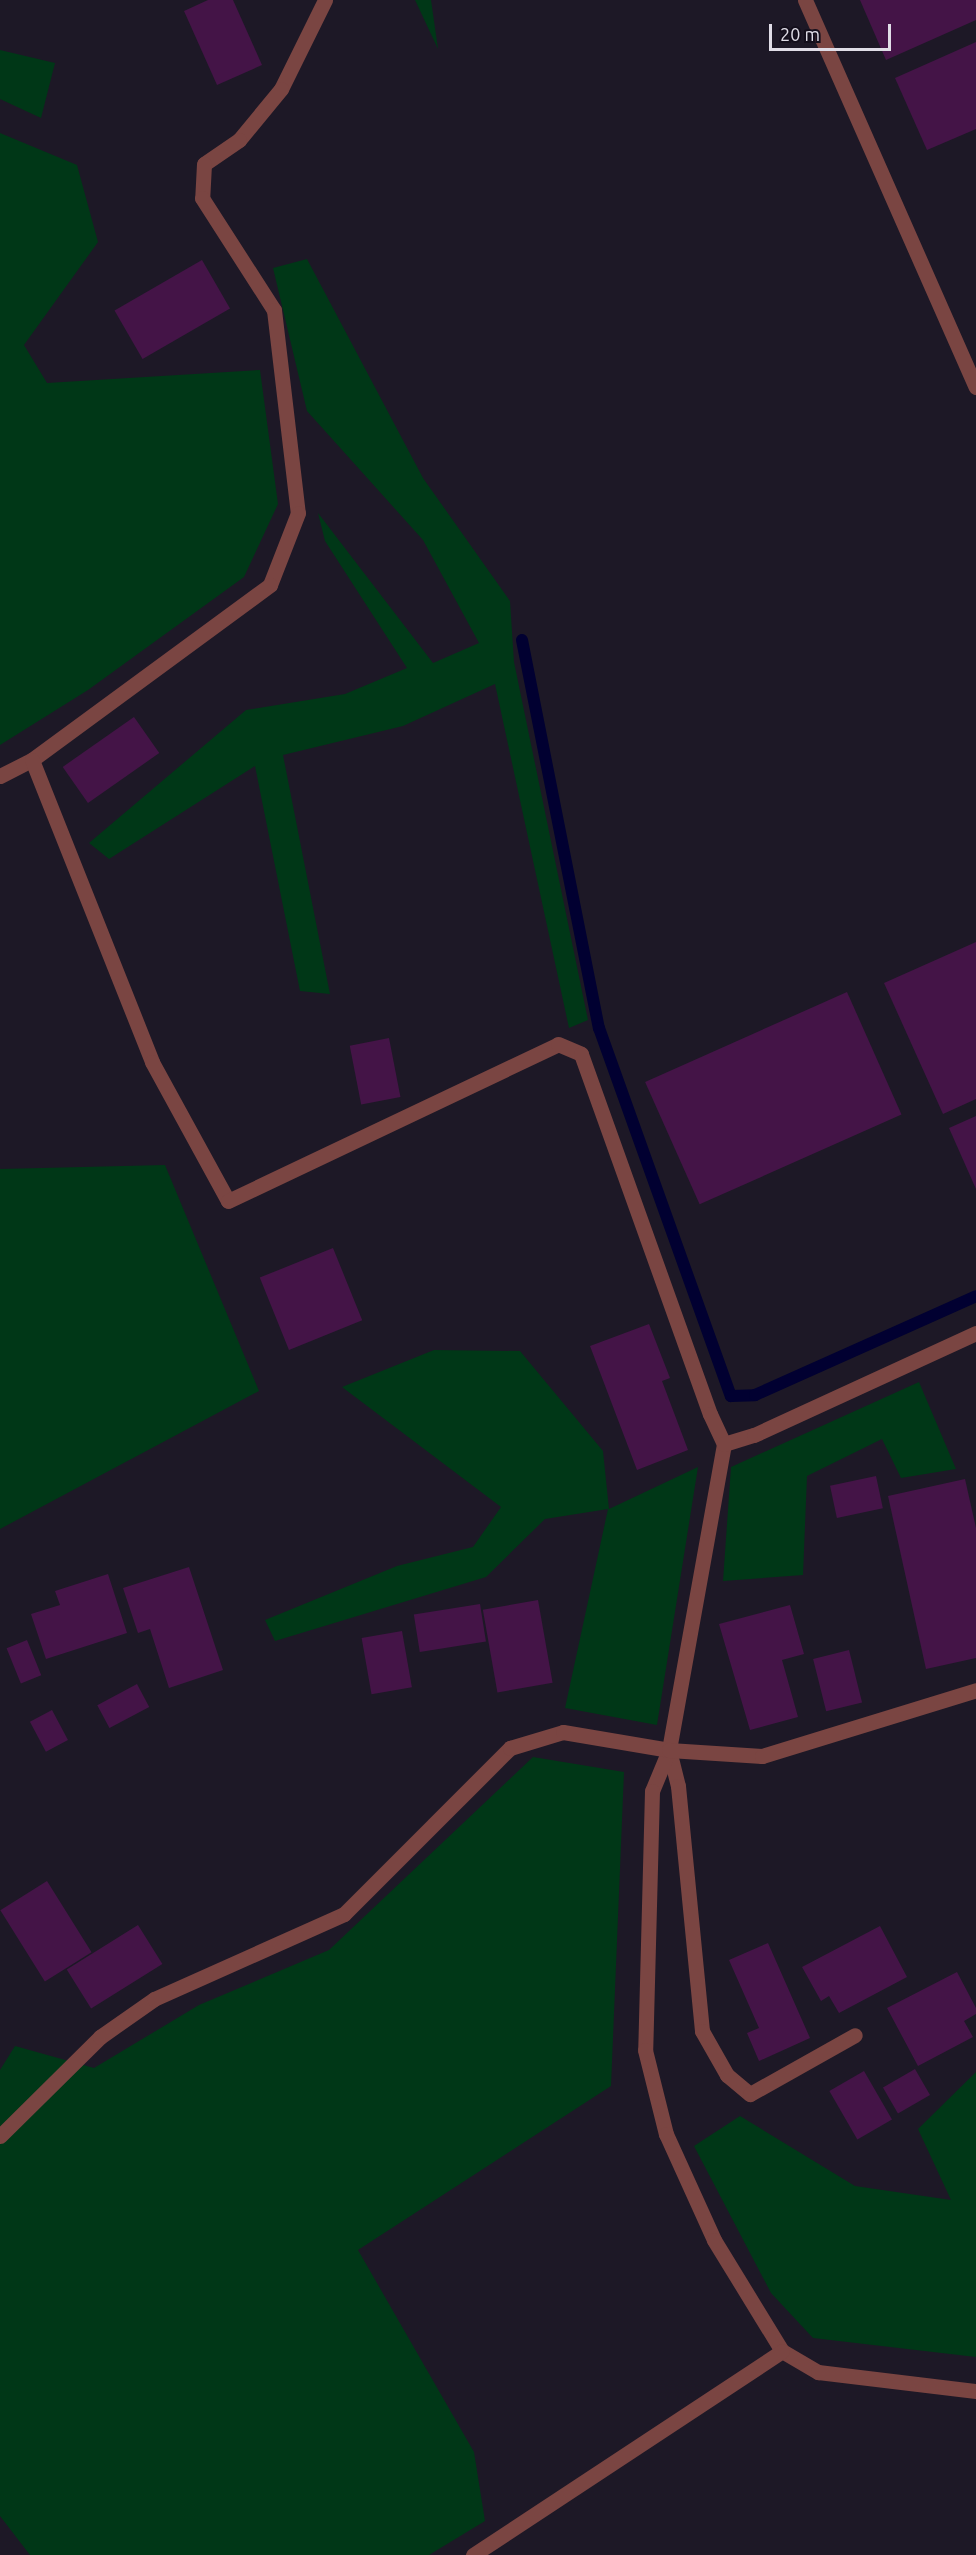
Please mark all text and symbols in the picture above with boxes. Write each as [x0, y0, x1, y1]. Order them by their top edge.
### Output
scale bar [772, 12, 894, 50]
text: 20 m [780, 24, 820, 44]

